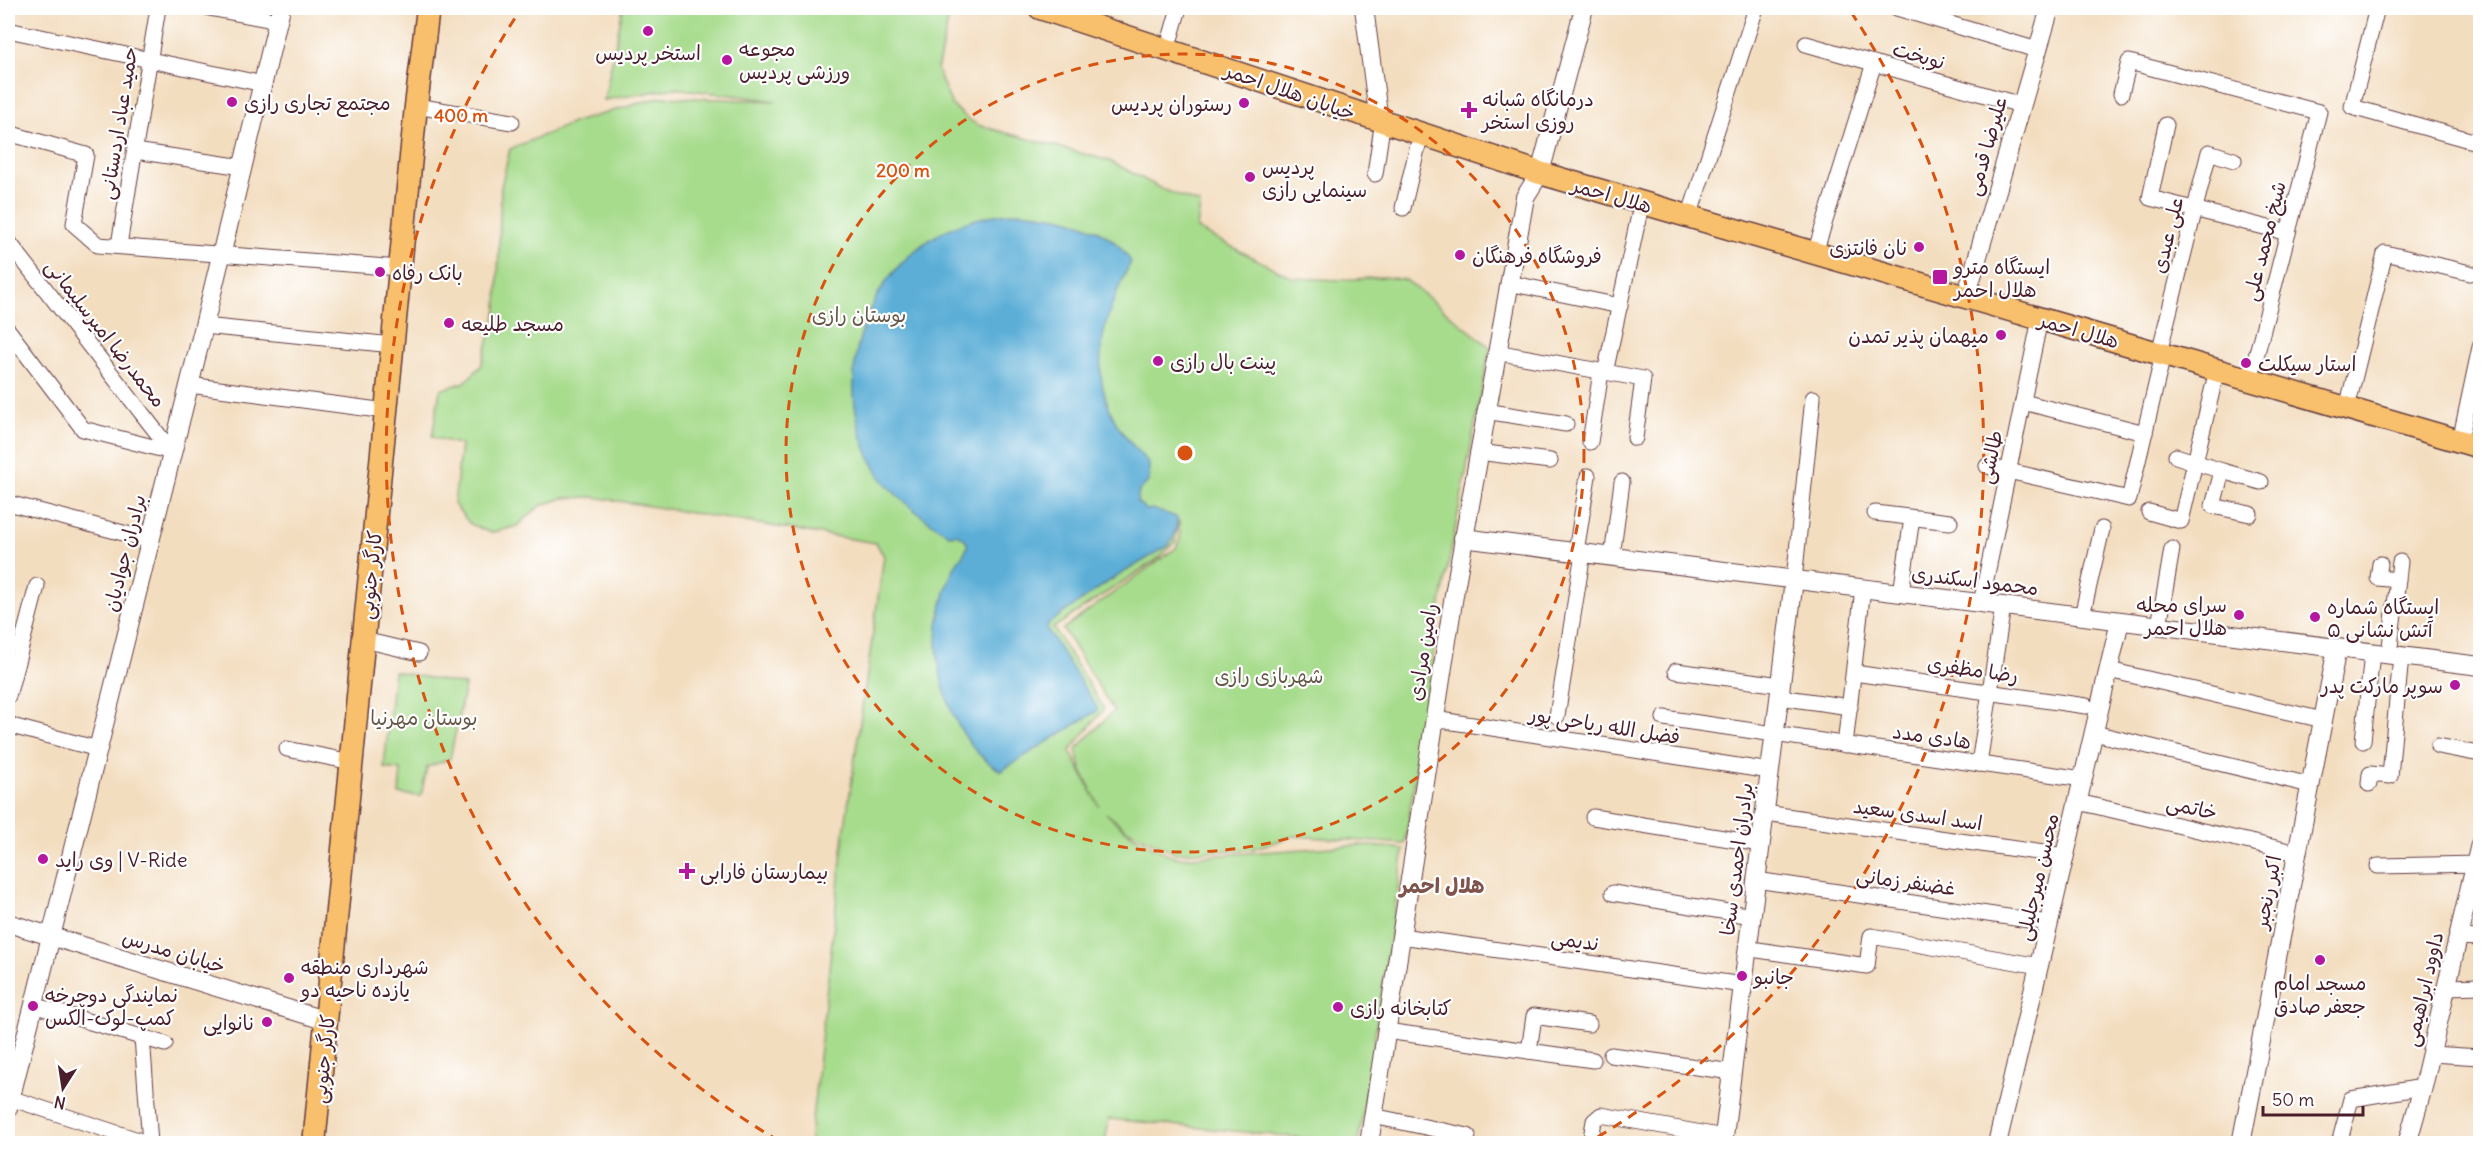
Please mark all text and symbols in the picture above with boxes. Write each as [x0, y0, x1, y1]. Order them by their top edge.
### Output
marker: استخر پردیس [641, 24, 655, 38]
place label: مجوعه ورزشی پردیس [739, 36, 850, 85]
street label: نوبخت [1890, 36, 1948, 74]
place label: استخر پردیس [595, 40, 701, 66]
street label: حمید عباد اردستانی [94, 45, 143, 201]
marker: مجوعه ورزشی پردیس [720, 53, 734, 67]
street label: خیابان هلال احمر [1219, 56, 1359, 125]
place label: درمانگاه شبانه روزی استخر [1480, 86, 1594, 134]
place label: مجتمع تجاری رازی [244, 90, 391, 118]
place label: رستوران پردیس [1111, 91, 1232, 118]
street label: علیرضا قدمی [1960, 94, 2013, 199]
marker: مجتمع تجاری رازی [225, 95, 239, 109]
marker: رستوران پردیس [1237, 96, 1251, 110]
marker: درمانگاه شبانه روزی استخر [1460, 101, 1478, 119]
text: 400 m [434, 104, 488, 127]
place label: پردیس سینمایی رازی [1262, 154, 1367, 203]
text: 200 m [876, 159, 930, 182]
marker: پردیس سینمایی رازی [1243, 170, 1257, 184]
street label: هلال احمر [1567, 171, 1655, 218]
street label: شیخ محمد علی [2237, 178, 2293, 304]
street label: علی عبدی [2145, 194, 2190, 276]
place label: نان فانتزی [1829, 235, 1907, 260]
marker: نان فانتزی [1912, 240, 1926, 254]
place label: فروشگاه فرهنگان [1472, 243, 1602, 268]
marker: فروشگاه فرهنگان [1453, 248, 1467, 262]
street label: محمدرضا امیرسلیمانی [40, 254, 172, 413]
place label: ایستگاه مترو هلال احمر [1952, 254, 2050, 302]
place label: بانک رفاه [392, 260, 463, 285]
marker: بانک رفاه [373, 265, 387, 279]
marker: ایستگاه مترو هلال احمر [1931, 268, 1949, 286]
park label: بوستان رازی [812, 302, 906, 327]
street label: هلال احمر [2034, 306, 2122, 353]
place label: مسجد طلیعه [461, 311, 564, 336]
marker: مسجد طلیعه [442, 316, 456, 330]
place label: میهمان پذیر تمدن [1848, 323, 1989, 349]
marker: میهمان پذیر تمدن [1994, 328, 2008, 342]
place label: پینت بال رازی [1170, 349, 1276, 375]
place label: استار سیکلت [2258, 351, 2356, 376]
marker: پینت بال رازی [1151, 354, 1165, 368]
marker: استار سیکلت [2239, 356, 2253, 370]
street label: طالشی [1972, 428, 2009, 486]
centre of rings [1175, 443, 1195, 463]
street label: برادران جوادیان [97, 492, 151, 614]
street label: کارگر جنوبی [353, 529, 389, 621]
street label: محمود اسکندری [1910, 560, 2040, 600]
place label: سرای محله هلال احمر [2136, 592, 2227, 640]
place label: ایستگاه شماره ۵ آتش نشانی [2327, 594, 2439, 643]
street label: رامین مرادی [1402, 601, 1442, 703]
marker: سرای محله هلال احمر [2232, 608, 2246, 622]
marker: ایستگاه شماره ۵ آتش نشانی [2308, 610, 2322, 624]
street label: رضا مظفری [1926, 650, 2020, 688]
park label: شهربازی رازی [1215, 663, 1323, 688]
place label: سوپر مارکت پدر [2319, 673, 2443, 699]
marker: سوپر مارکت پدر [2448, 678, 2462, 692]
street label: فضل الله ریاحی پور [1526, 700, 1682, 750]
park label: بوستان مهرنیا [370, 705, 478, 730]
street label: هادی مدد [1891, 718, 1973, 754]
street label: برادران احمدی سخا [1714, 781, 1758, 937]
street label: خاتمی [2164, 789, 2220, 826]
street label: اسد اسدی سعید [1852, 793, 1984, 835]
street label: محسن میرجلیلی [2010, 811, 2065, 943]
place label: وی راید | V-Ride [55, 847, 187, 872]
marker: وی راید | V-Ride [36, 852, 50, 866]
street label: اکبر رنجبر [2247, 853, 2286, 933]
place label: بیمارستان فارابی [700, 859, 828, 885]
marker: بیمارستان فارابی [678, 862, 696, 880]
street label: غضنفر زمانی [1855, 862, 1957, 901]
district label: هلال احمر [1397, 872, 1485, 899]
street label: خیابان مدرس [120, 924, 228, 978]
street label: ندیمی [1549, 924, 1601, 957]
street label: داوود ابراهیمی [2398, 929, 2449, 1049]
marker: مسجد امام جعفر صادق [2313, 953, 2327, 967]
place label: شهرداری منطقه یازده ناحیه دو [299, 954, 429, 1002]
place label: جانبو [1752, 964, 1794, 989]
marker: جانبو [1735, 969, 1749, 983]
place label: مسجد امام جعفر صادق [2274, 970, 2366, 1018]
marker: شهرداری منطقه یازده ناحیه دو [282, 971, 296, 985]
place label: نمایندگی دوچرخه کمپ-لوک-الکس [45, 982, 178, 1032]
place label: کتابخانه رازی [1350, 995, 1452, 1020]
marker: نمایندگی دوچرخه کمپ-لوک-الکس [26, 999, 40, 1013]
marker: کتابخانه رازی [1331, 1000, 1345, 1014]
place label: نانوایی [203, 1010, 255, 1036]
street label: کارگر جنوبی [306, 1013, 342, 1105]
marker: نانوایی [260, 1015, 274, 1029]
north arrow [33, 1058, 93, 1118]
scale bar [2263, 1079, 2364, 1117]
text: 50 m [2272, 1088, 2314, 1111]
text: N [52, 1092, 67, 1114]

